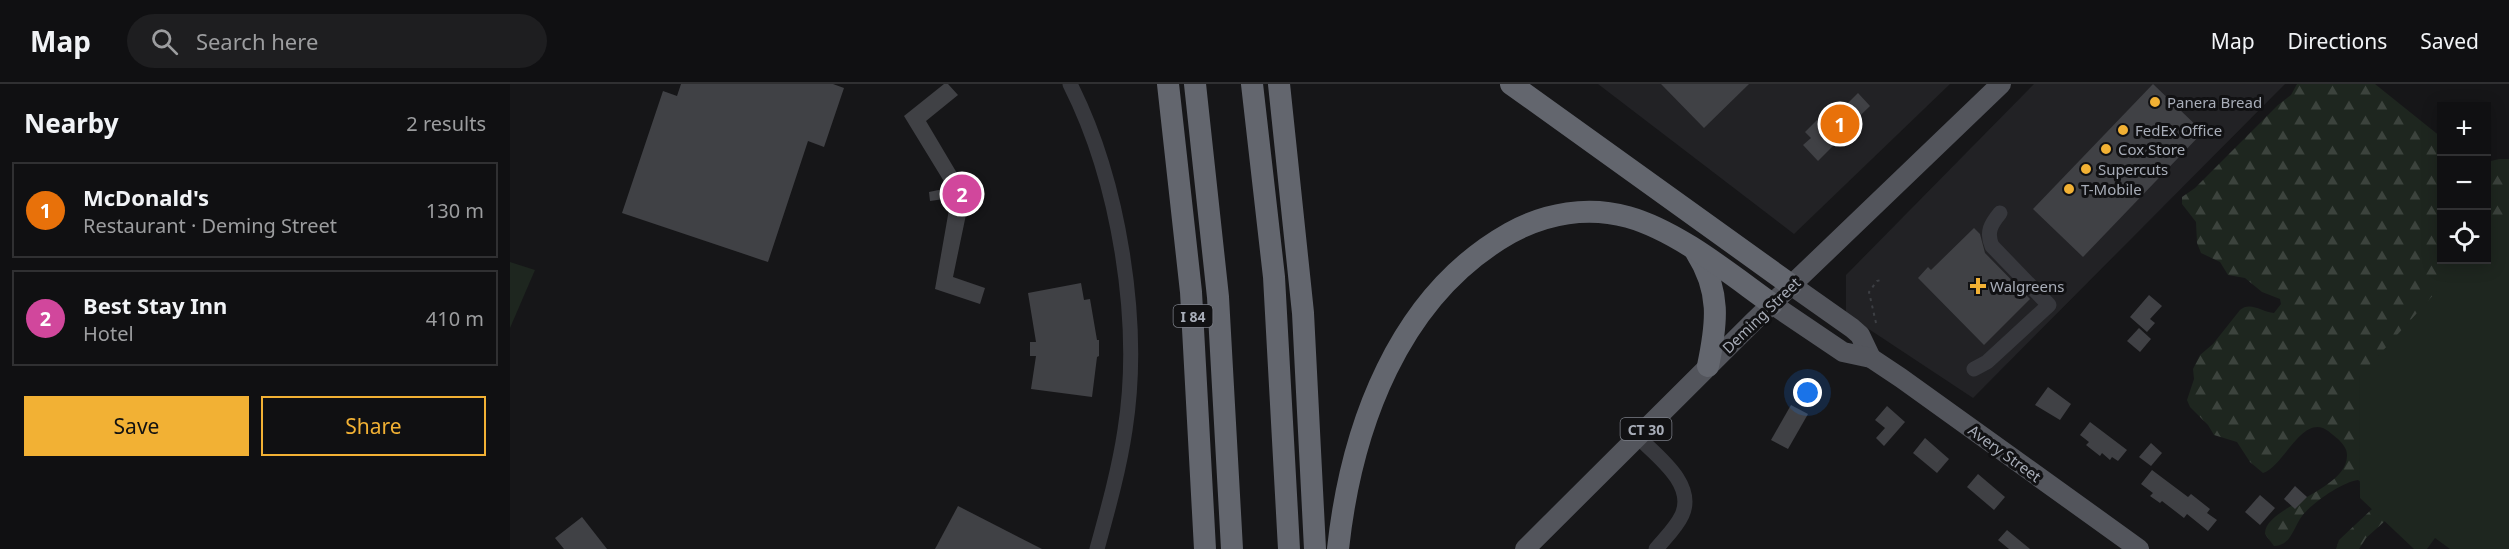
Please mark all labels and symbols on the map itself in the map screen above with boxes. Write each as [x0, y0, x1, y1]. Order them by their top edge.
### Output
place label: Panera Bread [2167, 92, 2262, 112]
marker: Panera Bread [2148, 95, 2162, 109]
pin: 1 [1820, 102, 1860, 147]
place label: FedEx Office [2135, 120, 2222, 140]
marker: FedEx Office [2116, 123, 2130, 137]
place label: Cox Store [2118, 139, 2185, 159]
marker: Cox Store [2099, 142, 2113, 156]
place label: Supercuts [2098, 159, 2168, 179]
marker: Supercuts [2079, 162, 2093, 176]
pin: 2 [942, 172, 982, 216]
place label: T-Mobile [2081, 179, 2142, 199]
marker: T-Mobile [2062, 182, 2076, 196]
street label: Deming Street [1718, 272, 1805, 357]
place label: Walgreens [1990, 276, 2064, 296]
marker: Walgreens [1971, 279, 1985, 293]
road number: I 84 [1174, 305, 1212, 327]
your location [1793, 378, 1822, 407]
road number: CT 30 [1620, 418, 1672, 440]
street label: Avery Street [1965, 420, 2046, 486]

